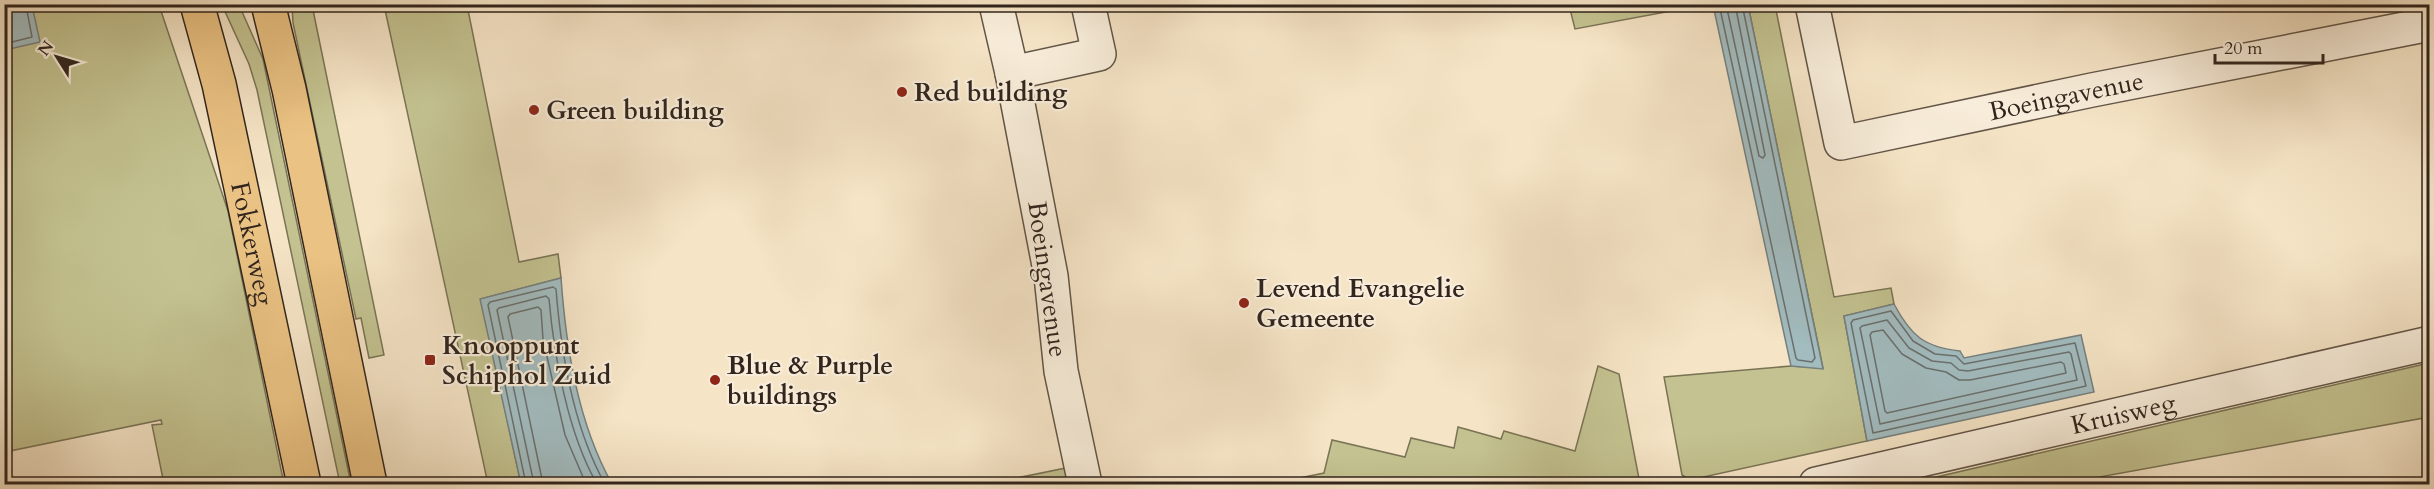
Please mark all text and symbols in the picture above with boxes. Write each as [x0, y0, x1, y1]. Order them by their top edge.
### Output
north arrow [27, 27, 87, 87]
scale bar [2215, 27, 2323, 65]
text: N [33, 36, 59, 61]
text: 20 m [2224, 36, 2263, 61]
street label: Boeingavenue [1986, 63, 2147, 129]
place label: Red building [914, 75, 1068, 110]
marker: Red building [895, 85, 909, 99]
place label: Green building [546, 93, 724, 128]
marker: Green building [527, 103, 541, 117]
street label: Fokkerweg [222, 179, 283, 309]
street label: Boeingavenue [1019, 199, 1076, 359]
place label: Levend Evangelie Gemeente [1256, 271, 1465, 336]
marker: Levend Evangelie Gemeente [1237, 296, 1251, 310]
place label: Knooppunt Schiphol Zuid [442, 328, 612, 393]
place label: Blue & Purple buildings [727, 348, 893, 413]
marker: Knooppunt Schiphol Zuid [423, 353, 437, 367]
marker: Blue & Purple buildings [708, 373, 722, 387]
street label: Kruisweg [2067, 385, 2179, 443]

